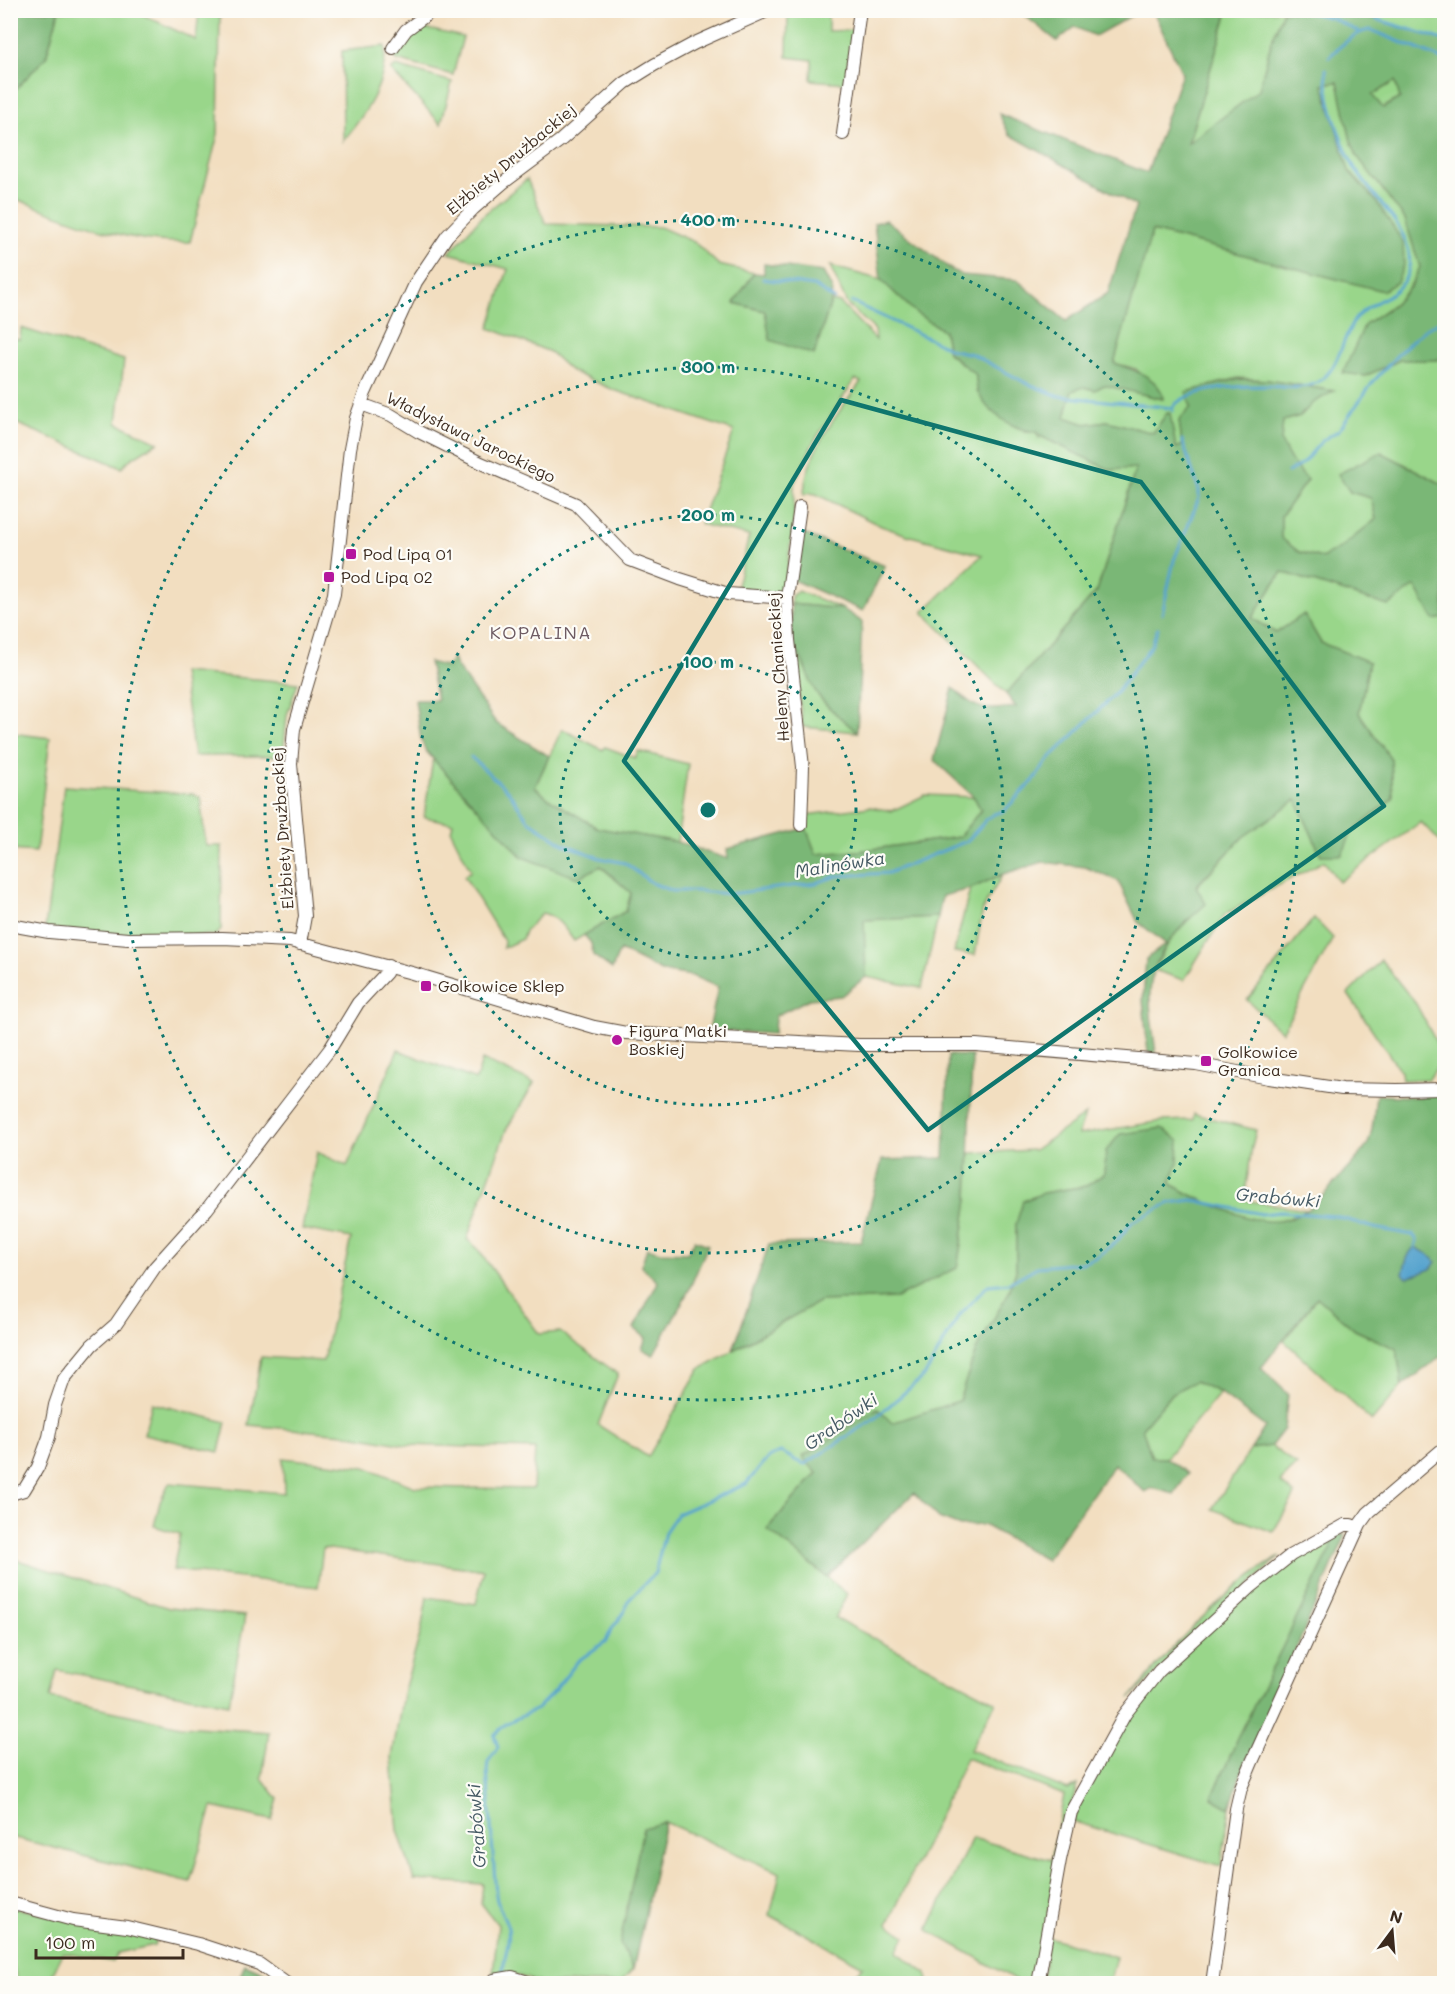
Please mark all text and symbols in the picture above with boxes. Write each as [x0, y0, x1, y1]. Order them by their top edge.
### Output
street label: Elżbiety Drużbackiej [442, 98, 580, 219]
text: 400 m [680, 207, 736, 231]
text: 300 m [681, 354, 735, 378]
street label: Władysława Jarockiego [383, 386, 559, 487]
text: 200 m [681, 502, 735, 526]
place label: Pod Lipą 01 [363, 543, 453, 564]
marker: Pod Lipą 01 [344, 547, 358, 561]
place label: Pod Lipą 02 [341, 566, 433, 587]
marker: Pod Lipą 02 [322, 570, 336, 584]
street label: Heleny Chanieckiej [762, 592, 793, 742]
district label: KOPALINA [490, 620, 592, 644]
text: 100 m [682, 649, 734, 673]
street label: Elżbiety Drużbackiej [265, 746, 298, 910]
centre of rings [698, 800, 718, 820]
water label: Malinówka [793, 845, 887, 883]
place label: Golkowice Sklep [438, 975, 565, 996]
marker: Golkowice Sklep [419, 979, 433, 993]
place label: Figura Matki Boskiej [629, 1020, 727, 1059]
marker: Figura Matki Boskiej [610, 1033, 624, 1047]
place label: Golkowice Granica [1218, 1041, 1298, 1080]
marker: Golkowice Granica [1199, 1054, 1213, 1068]
water label: Grabówki [1235, 1181, 1322, 1213]
water label: Grabówki [799, 1387, 882, 1455]
water label: Grabówki [461, 1782, 491, 1869]
north arrow [1362, 1901, 1422, 1961]
text: N [1388, 1904, 1405, 1928]
scale bar [36, 1922, 183, 1960]
text: 100 m [45, 1930, 95, 1954]

